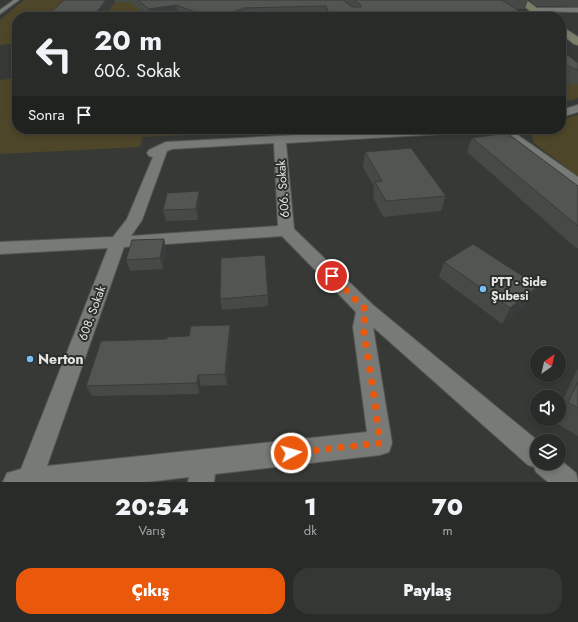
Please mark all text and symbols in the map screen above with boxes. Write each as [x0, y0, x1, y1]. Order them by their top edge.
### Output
text: 20 m [94, 20, 162, 61]
icon: left [28, 28, 80, 80]
text: 606. Sokak [94, 58, 181, 84]
text: Sonra [28, 104, 65, 126]
icon: arrive [73, 104, 95, 126]
street label: 606. Sokak [272, 159, 294, 218]
pin [315, 259, 349, 293]
icon: arrive [321, 265, 343, 287]
place label: PTT - Side Şubesi [491, 273, 547, 305]
street label: 608. Sokak [74, 282, 110, 343]
marker: PTT - Side Şubesi [478, 284, 488, 294]
north arrow [530, 346, 566, 382]
map controls [530, 346, 566, 470]
place label: Nerton [38, 349, 84, 369]
marker: Nerton [25, 354, 35, 364]
button: sound [530, 390, 566, 426]
position arrow [270, 432, 312, 474]
button: layers [530, 434, 566, 470]
text: 20:54 [115, 489, 189, 524]
text: 1 [304, 489, 317, 524]
text: 70 [432, 489, 463, 524]
text: Varış [139, 521, 165, 540]
text: dk [304, 521, 317, 540]
text: m [442, 521, 453, 540]
button: Çıkış [16, 568, 285, 614]
button: Paylaş [293, 568, 562, 614]

